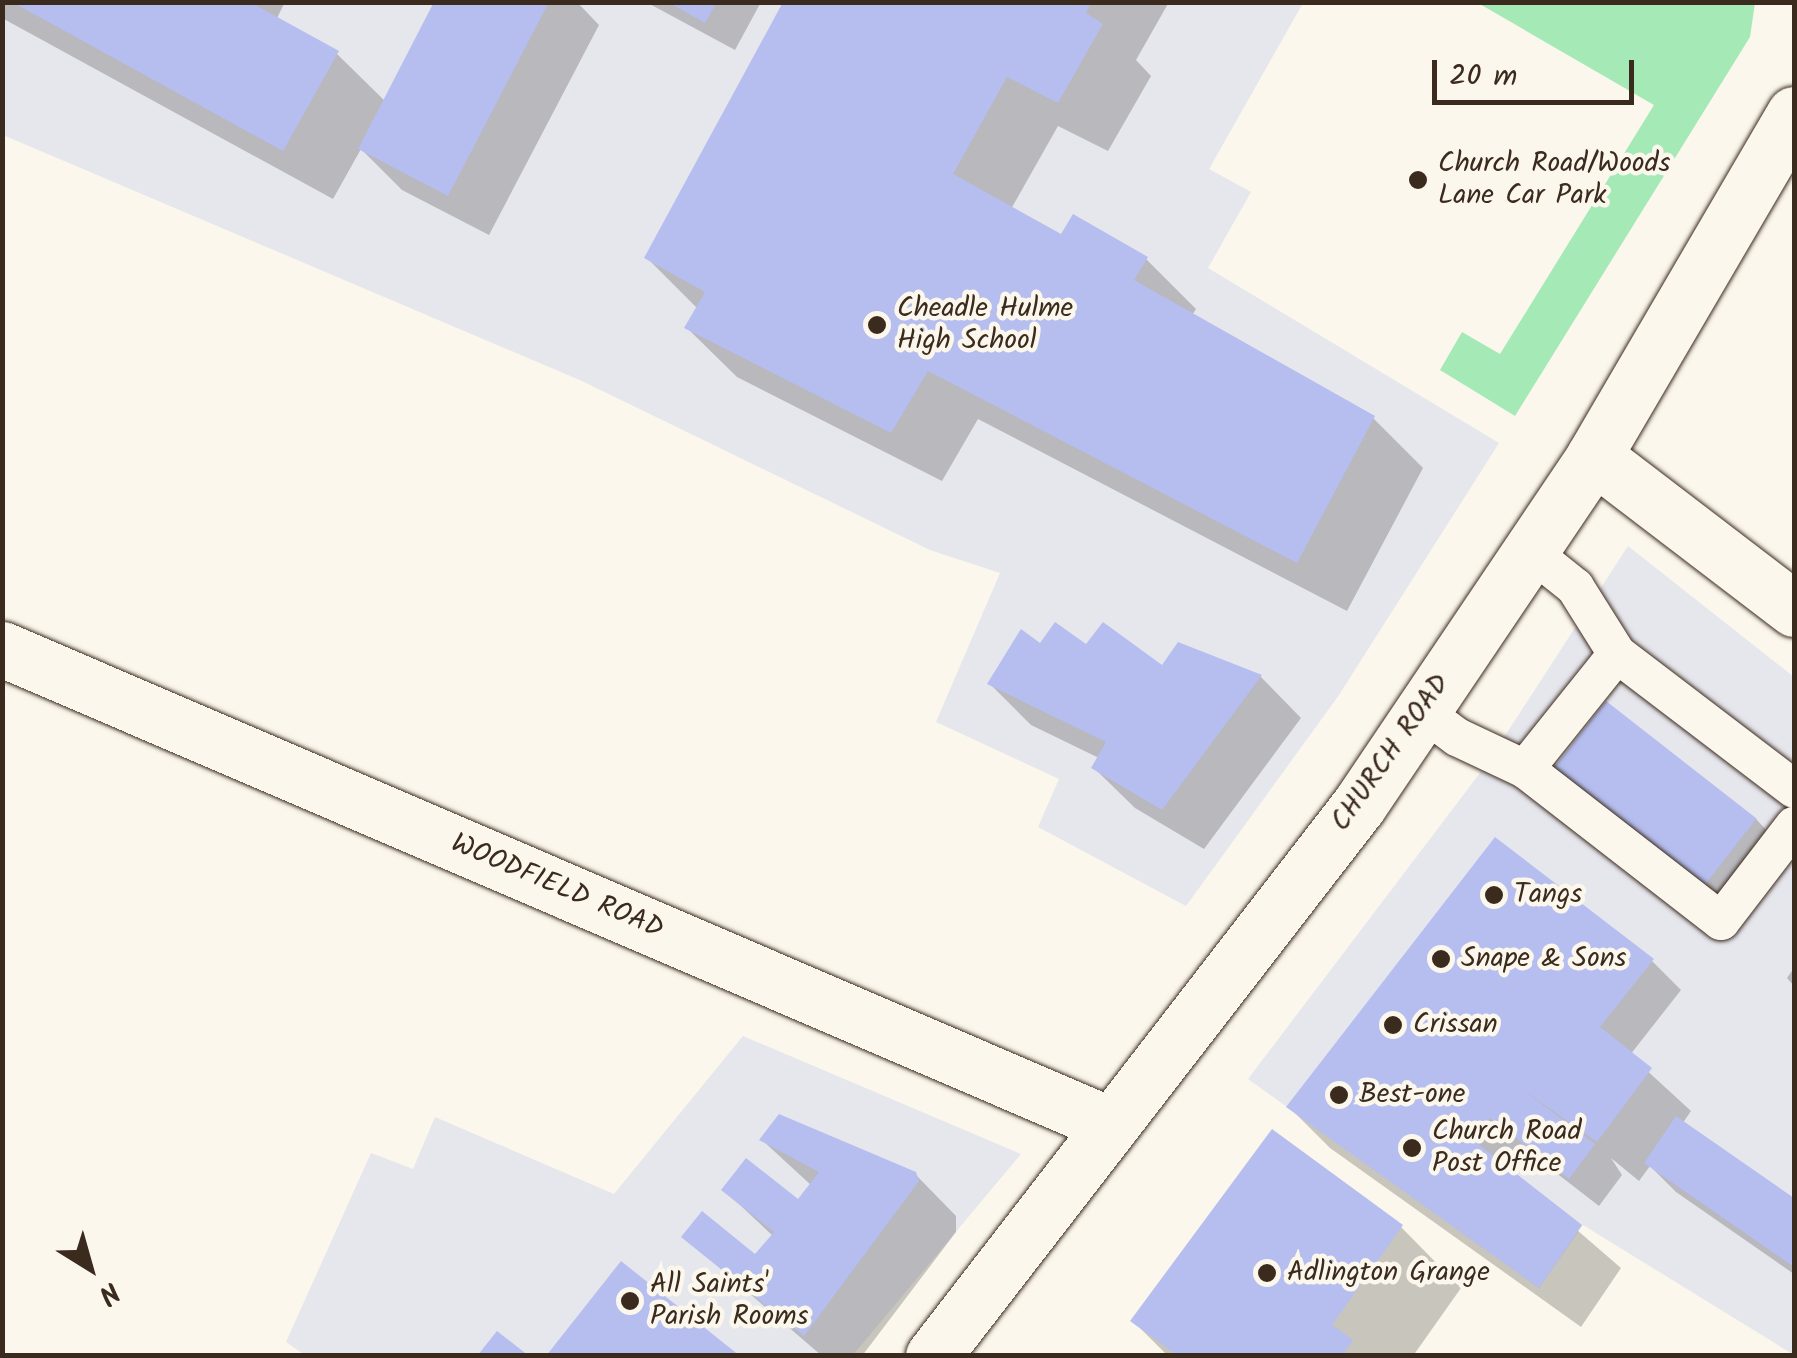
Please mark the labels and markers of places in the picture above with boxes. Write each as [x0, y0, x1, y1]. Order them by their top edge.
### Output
place label: Church Road/Woods Lane Car Park [1438, 147, 1670, 213]
marker: Church Road/Woods Lane Car Park [1407, 169, 1429, 191]
place label: Cheadle Hulme High School [897, 292, 1073, 358]
marker: Cheadle Hulme High School [866, 314, 888, 336]
place label: Tangs [1514, 878, 1582, 912]
marker: Tangs [1483, 884, 1505, 906]
place label: Snape & Sons [1461, 942, 1626, 976]
marker: Snape & Sons [1430, 948, 1452, 970]
place label: Crissan [1413, 1008, 1498, 1042]
marker: Crissan [1382, 1014, 1404, 1036]
place label: Best-one [1359, 1078, 1465, 1112]
marker: Best-one [1328, 1084, 1350, 1106]
place label: Church Road Post Office [1432, 1115, 1581, 1181]
marker: Church Road Post Office [1401, 1137, 1423, 1159]
place label: Adlington Grange [1287, 1256, 1490, 1290]
marker: Adlington Grange [1256, 1262, 1278, 1284]
place label: All Saints' Parish Rooms [650, 1268, 808, 1334]
marker: All Saints' Parish Rooms [619, 1290, 641, 1312]

